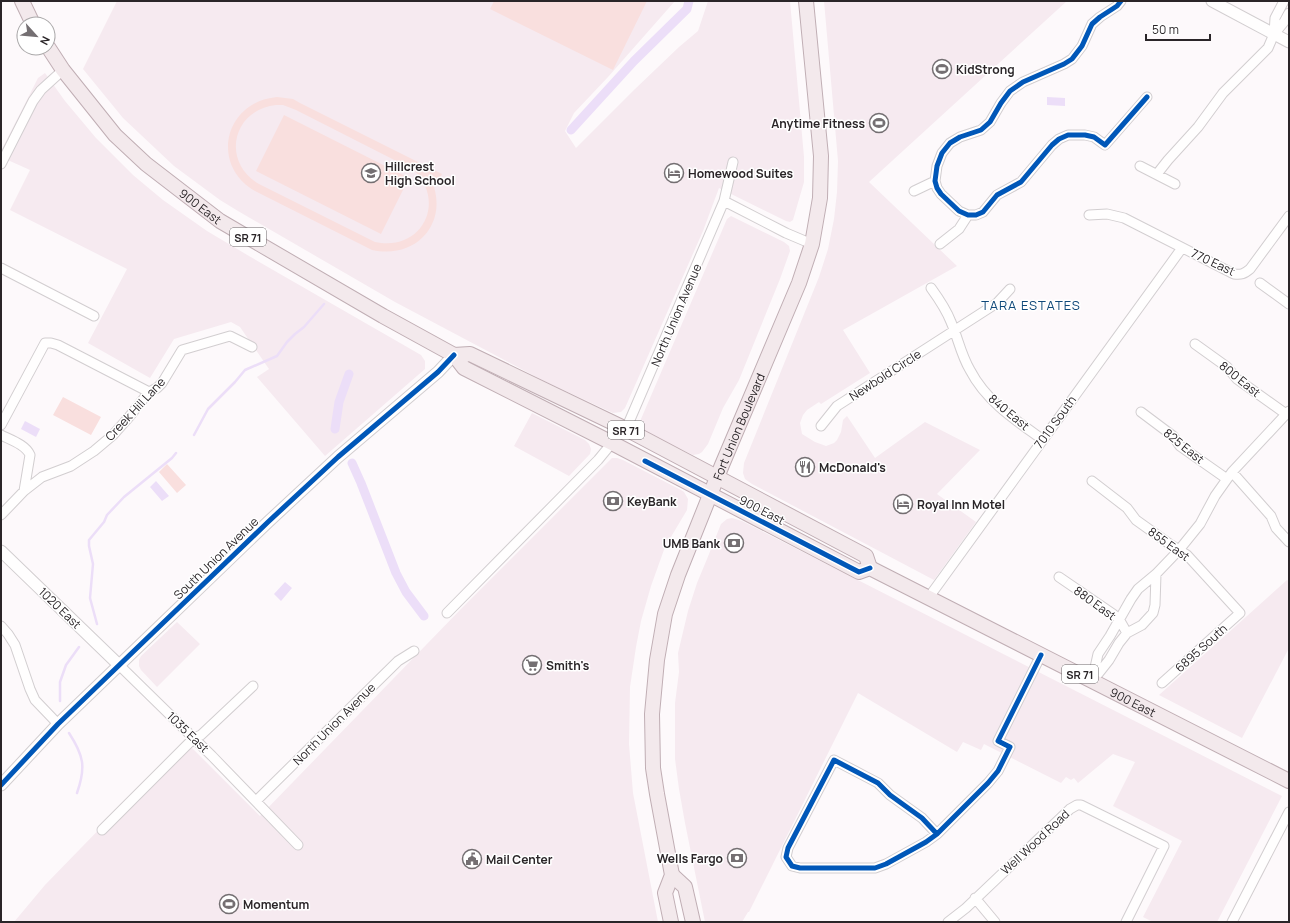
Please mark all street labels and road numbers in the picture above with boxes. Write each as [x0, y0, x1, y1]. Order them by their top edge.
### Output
street label: 900 East [176, 184, 225, 228]
road number: SR 71 [230, 228, 266, 246]
street label: 770 East [1188, 244, 1238, 280]
street label: North Union Avenue [647, 261, 705, 369]
street label: Newbold Circle [846, 345, 924, 405]
street label: 800 East [1216, 357, 1264, 401]
street label: Fort Union Boulevard [708, 370, 768, 482]
street label: Creek Hill Lane [101, 374, 169, 444]
street label: 840 East [985, 390, 1033, 434]
street label: 7010 South [1030, 392, 1080, 452]
road number: SR 71 [608, 421, 644, 439]
street label: 825 East [1160, 424, 1208, 468]
street label: 900 East [736, 491, 788, 529]
street label: South Union Avenue [170, 513, 262, 603]
street label: 855 East [1145, 523, 1194, 565]
street label: 880 East [1070, 582, 1120, 624]
street label: 1020 East [35, 583, 85, 633]
street label: 6895 South [1171, 620, 1231, 676]
road number: SR 71 [1062, 665, 1098, 683]
street label: North Union Avenue [289, 679, 379, 769]
street label: 900 East [1107, 683, 1159, 721]
street label: 1035 East [163, 708, 213, 757]
street label: Well Wood Road [997, 806, 1073, 878]

